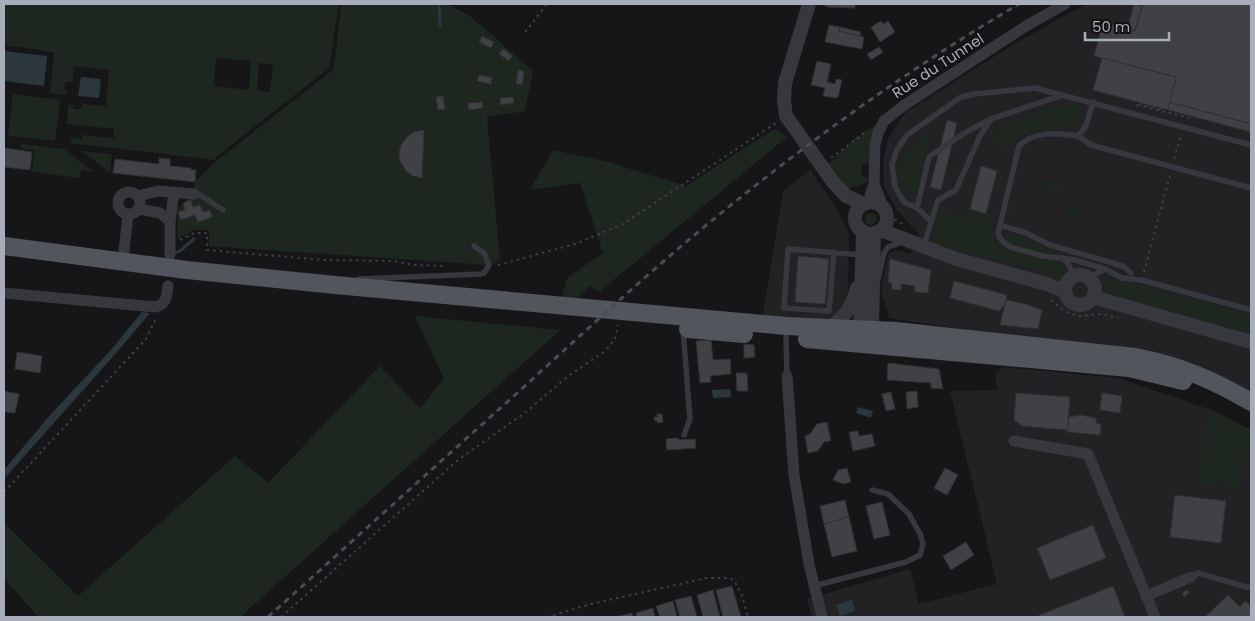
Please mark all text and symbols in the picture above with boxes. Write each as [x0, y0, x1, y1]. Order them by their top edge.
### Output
scale bar [1085, 10, 1169, 42]
text: 50 m [1092, 16, 1130, 37]
street label: Rue du Tunnel [888, 28, 988, 103]

